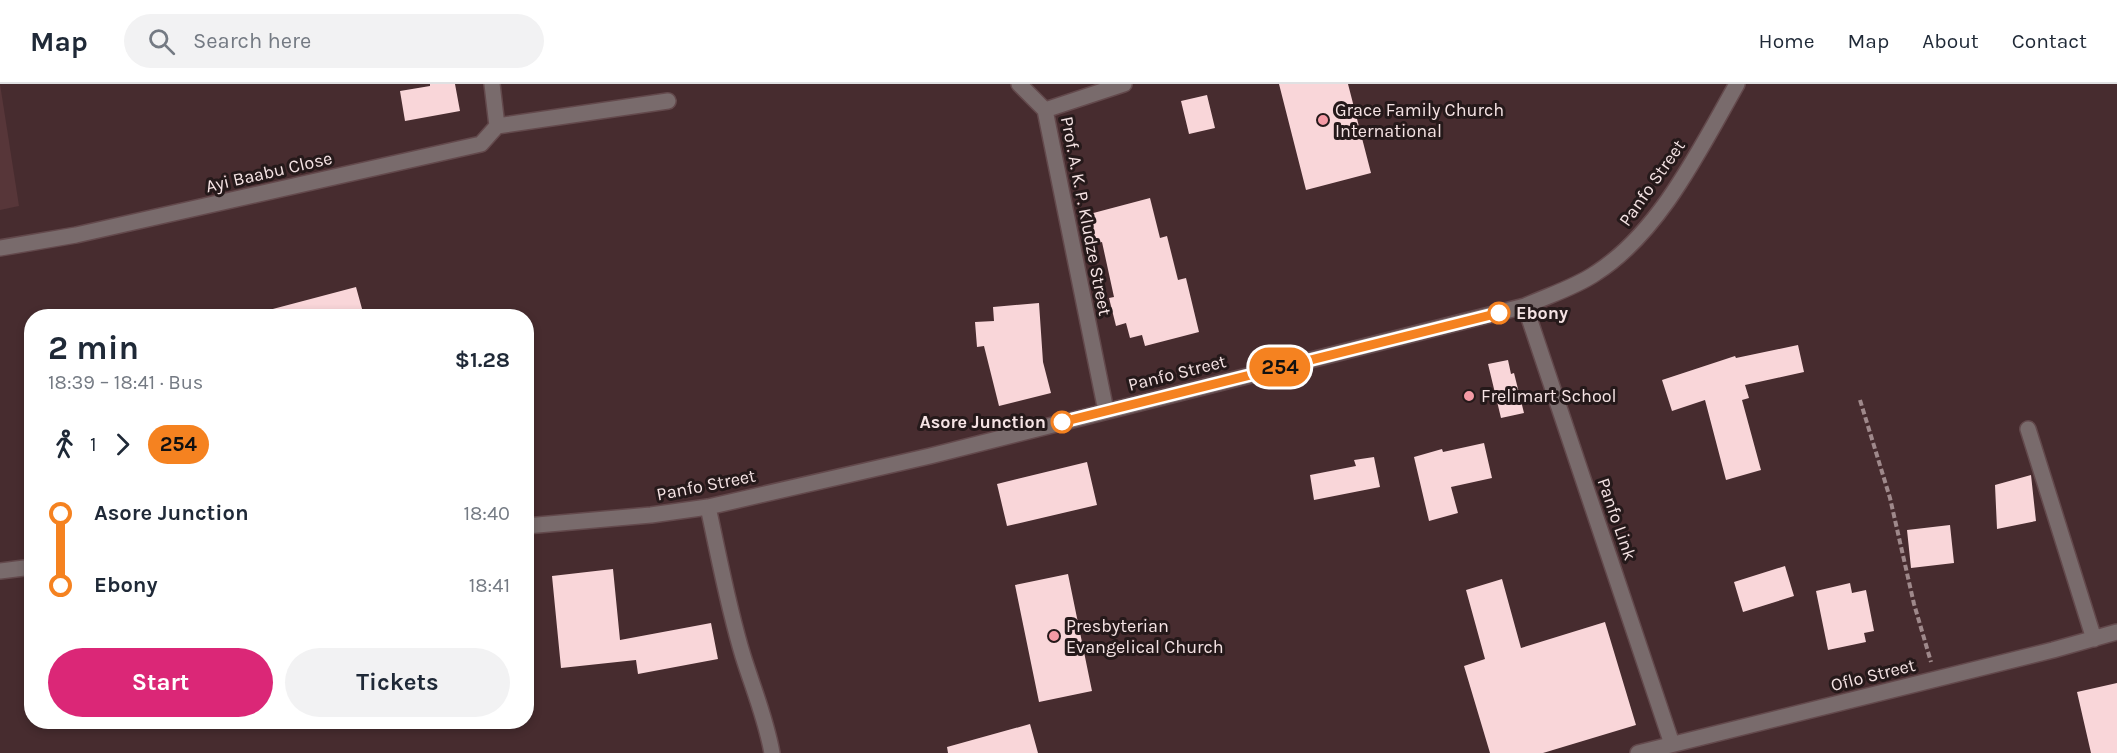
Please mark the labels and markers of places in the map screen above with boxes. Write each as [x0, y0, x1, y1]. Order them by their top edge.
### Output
place label: Grace Family Church International [1335, 99, 1504, 142]
marker: Grace Family Church International [1316, 113, 1330, 127]
marker: Ebony [1488, 302, 1510, 324]
place label: Ebony [1516, 302, 1568, 324]
place label: Frelimart School [1481, 385, 1617, 407]
marker: Frelimart School [1462, 389, 1476, 403]
place label: Asore Junction [919, 411, 1046, 433]
marker: Asore Junction [1051, 411, 1073, 433]
place label: Presbyterian Evangelical Church [1066, 615, 1224, 658]
marker: Presbyterian Evangelical Church [1047, 629, 1061, 643]

